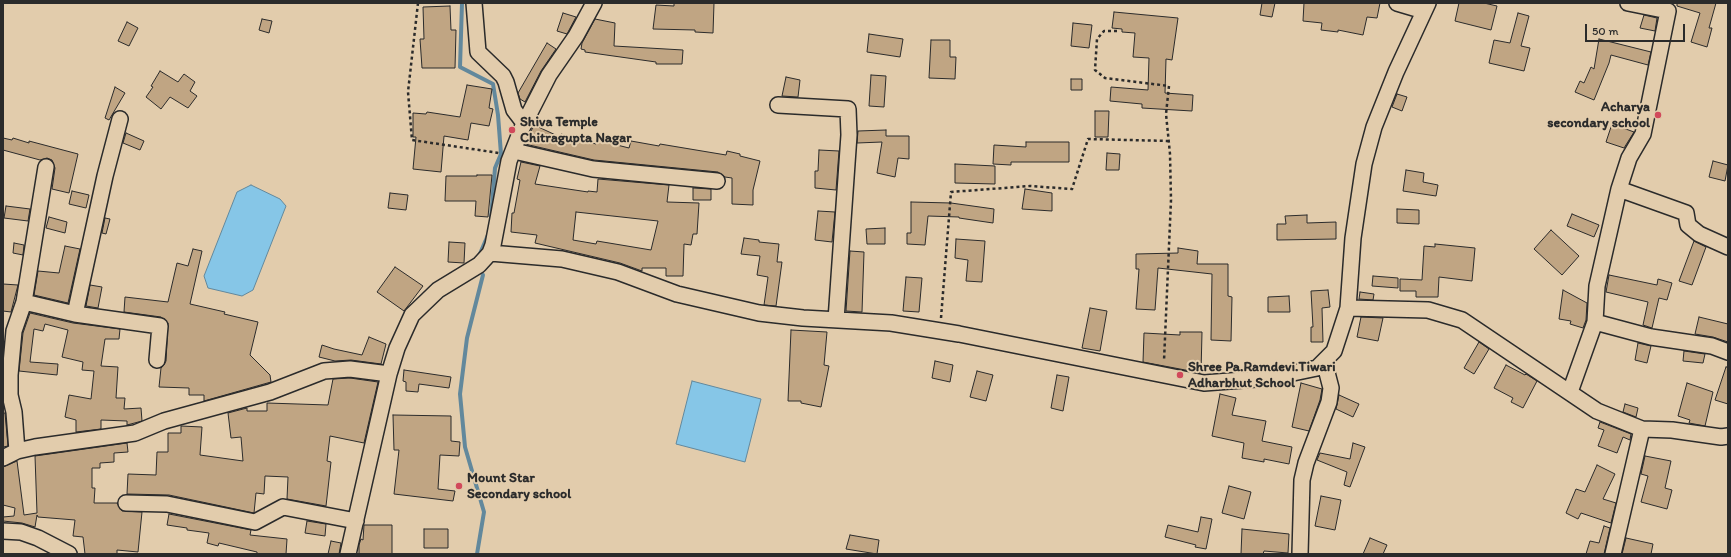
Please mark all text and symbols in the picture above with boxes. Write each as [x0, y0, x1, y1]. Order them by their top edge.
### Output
scale bar [1587, 16, 1687, 42]
text: 50 m [1592, 24, 1618, 38]
place label: Acharya secondary school [1547, 99, 1650, 132]
marker: Acharya secondary school [1653, 110, 1663, 120]
place label: Shiva Temple Chitragupta Nagar [520, 114, 631, 146]
marker: Shiva Temple Chitragupta Nagar [507, 125, 517, 135]
place label: Shree Pa.Ramdevi.Tiwari Adharbhut School [1188, 359, 1336, 392]
marker: Shree Pa.Ramdevi.Tiwari Adharbhut School [1175, 370, 1185, 380]
place label: Mount Star Secondary school [467, 470, 571, 502]
marker: Mount Star Secondary school [454, 481, 464, 491]

